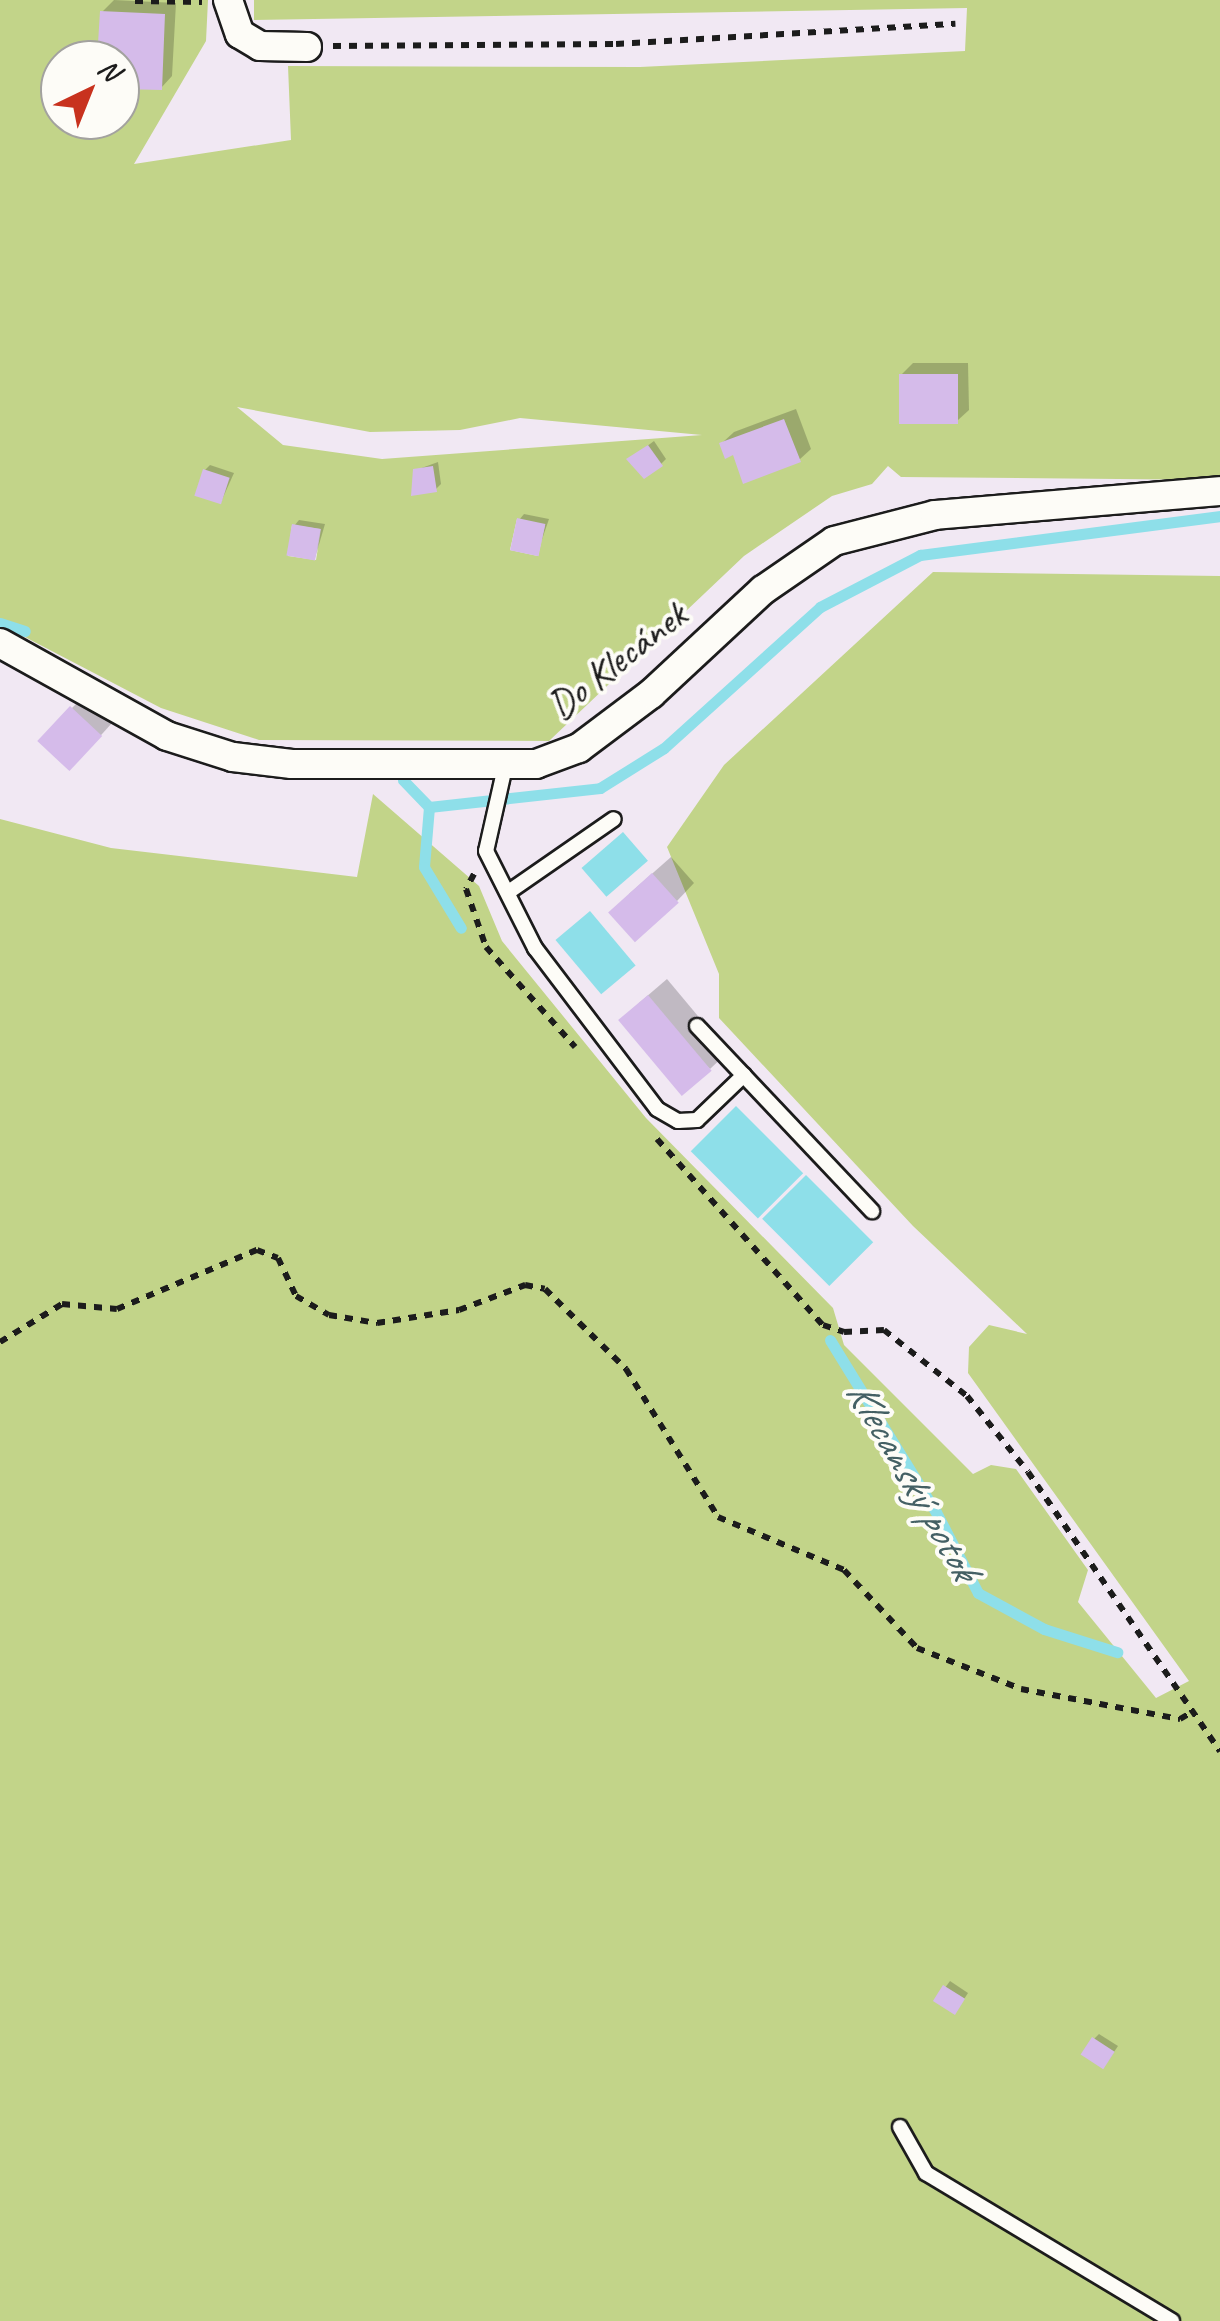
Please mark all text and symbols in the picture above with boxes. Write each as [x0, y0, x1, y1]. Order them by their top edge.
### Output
north arrow [40, 40, 140, 140]
text: N [91, 50, 128, 88]
street label: Do Klecánek [537, 590, 697, 730]
water label: Klecanský potok [835, 1372, 989, 1588]

